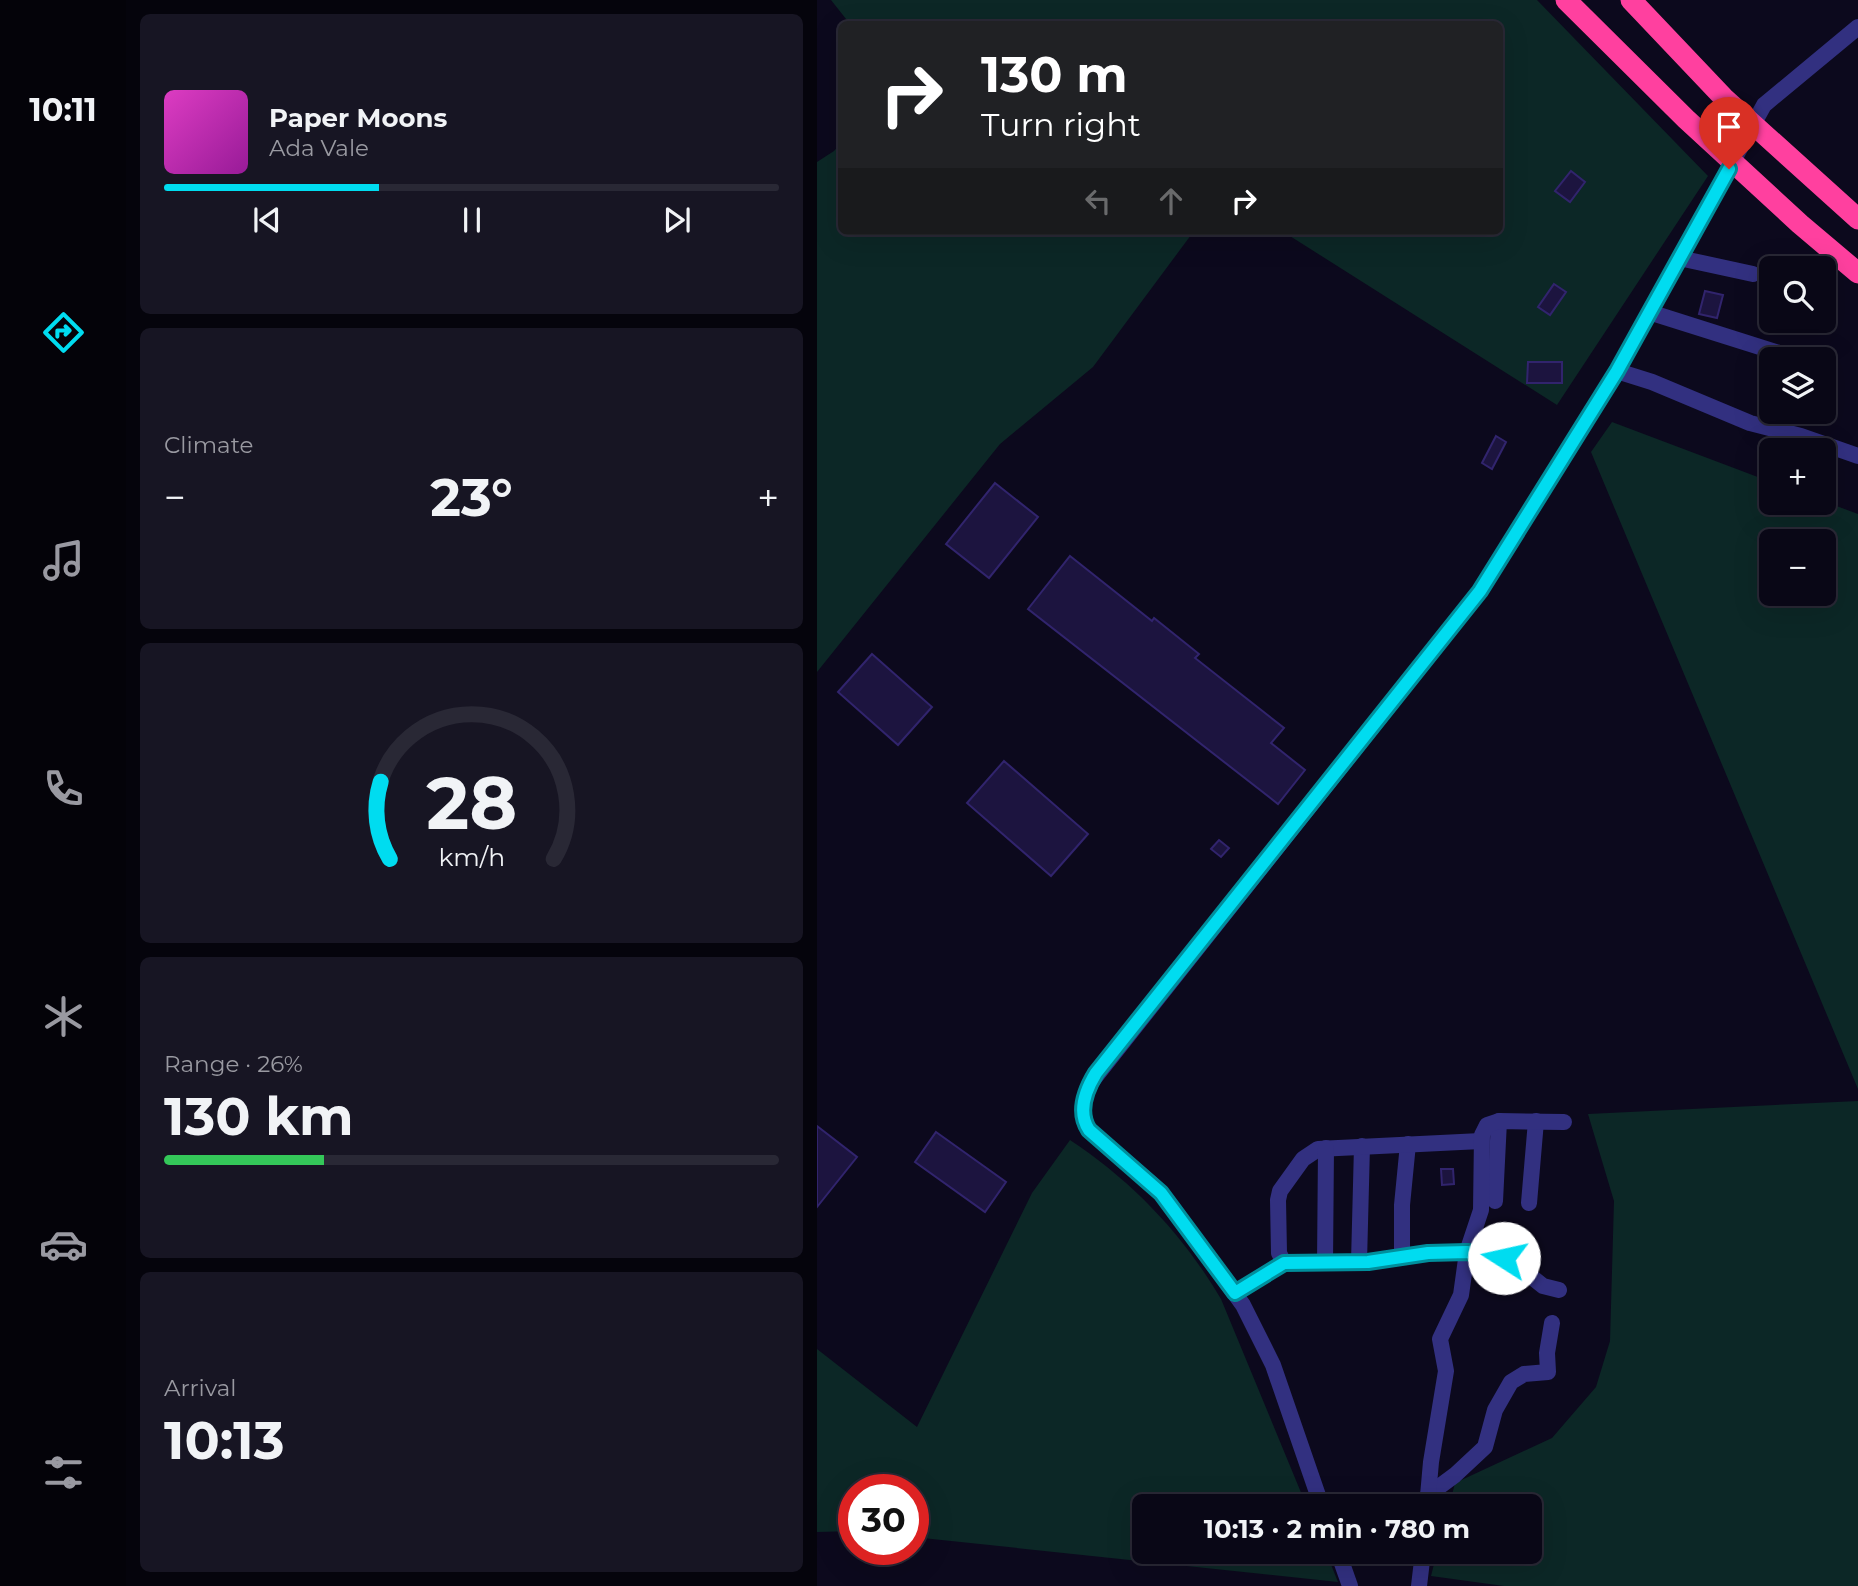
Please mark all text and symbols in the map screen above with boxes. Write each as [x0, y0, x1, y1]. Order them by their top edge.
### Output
text: 130 m [981, 45, 1128, 104]
icon: right [866, 49, 957, 140]
text: 10:11 [29, 90, 97, 129]
pin [1699, 97, 1759, 169]
text: Paper Moons [269, 102, 447, 134]
text: Turn right [981, 105, 1141, 144]
icon: arrive [1710, 108, 1748, 146]
text: Ada Vale [269, 134, 369, 162]
icon: left [1079, 182, 1117, 220]
icon: ahead [1152, 182, 1190, 220]
icon: right [1225, 182, 1263, 220]
icon: previous [248, 201, 286, 239]
icon: pause [453, 201, 491, 239]
icon: next [658, 201, 696, 239]
map controls [1759, 256, 1836, 606]
button: search [1759, 256, 1836, 333]
icon: directions [39, 308, 88, 357]
button: layers [1759, 347, 1836, 424]
text: Climate [164, 431, 253, 459]
button: + [1759, 438, 1836, 515]
text: 23° [430, 466, 513, 529]
text: − [164, 474, 186, 521]
text: + [757, 474, 779, 521]
button: − [1759, 529, 1836, 606]
icon: music [39, 536, 88, 585]
text: 28 [426, 759, 517, 847]
icon: phone [39, 764, 88, 813]
text: km/h [438, 842, 505, 872]
icon: climate [39, 992, 88, 1041]
text: Range · 26% [164, 1050, 303, 1078]
text: 130 km [164, 1085, 354, 1148]
icon: car [39, 1220, 88, 1269]
position arrow [1467, 1221, 1541, 1295]
text: Arrival [164, 1374, 237, 1402]
text: 10:13 [164, 1409, 284, 1472]
icon: filters [39, 1448, 88, 1497]
speed limit sign: 30 [838, 1474, 929, 1565]
text: 10:13 · 2 min · 780 m [1204, 1513, 1470, 1545]

